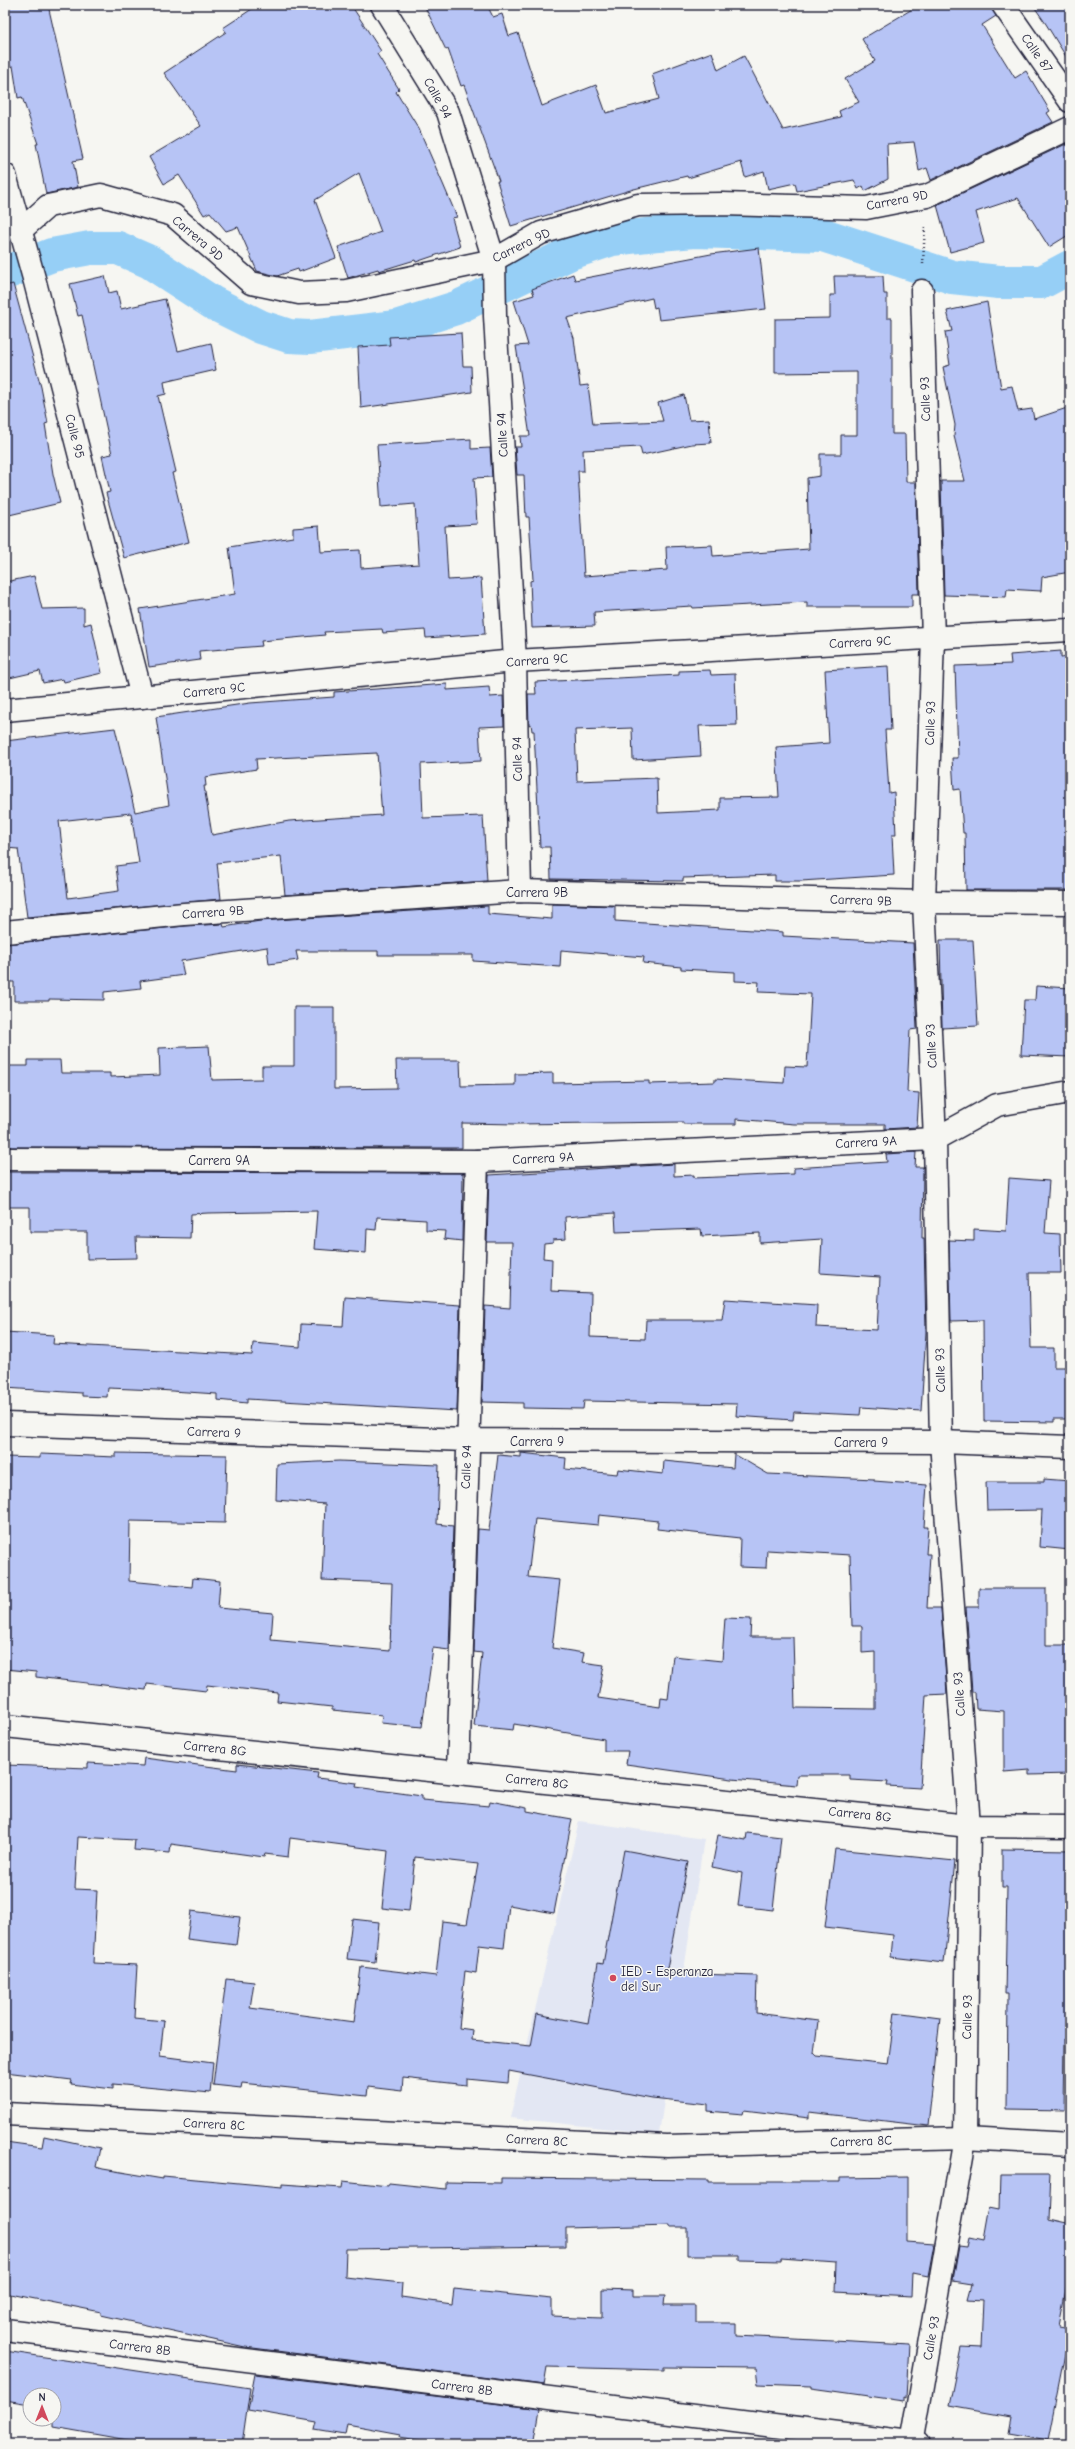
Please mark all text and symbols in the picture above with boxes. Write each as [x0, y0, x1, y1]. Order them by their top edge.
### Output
street label: Calle 87 [1018, 31, 1056, 75]
street label: Calle 94 [421, 75, 455, 121]
street label: Carrera 9D [865, 187, 929, 213]
street label: Carrera 9D [169, 212, 227, 264]
street label: Carrera 9D [490, 225, 552, 265]
street label: Calle 93 [917, 376, 933, 422]
street label: Calle 95 [62, 412, 88, 460]
street label: Calle 94 [493, 412, 511, 458]
street label: Carrera 9C [829, 633, 891, 651]
street label: Carrera 9C [505, 650, 569, 670]
street label: Carrera 9C [182, 679, 246, 701]
street label: Calle 93 [922, 700, 938, 746]
street label: Calle 94 [509, 737, 525, 781]
street label: Carrera 9B [506, 885, 568, 900]
street label: Carrera 9B [830, 891, 892, 909]
street label: Carrera 9B [181, 902, 245, 922]
street label: Calle 93 [922, 1023, 940, 1069]
street label: Carrera 9A [835, 1133, 898, 1151]
street label: Carrera 9A [512, 1149, 575, 1167]
street label: Carrera 9A [188, 1153, 250, 1168]
street label: Calle 93 [932, 1348, 948, 1392]
street label: Carrera 9 [187, 1424, 241, 1440]
street label: Carrera 9 [510, 1434, 564, 1449]
street label: Carrera 9 [834, 1435, 888, 1450]
street label: Calle 94 [458, 1445, 474, 1489]
street label: Calle 93 [950, 1671, 968, 1717]
street label: Carrera 8G [183, 1737, 247, 1759]
street label: Carrera 8G [505, 1770, 569, 1792]
street label: Carrera 8G [828, 1803, 892, 1825]
place label: IED - Esperanza del Sur [621, 1964, 714, 1994]
marker: IED - Esperanza del Sur [608, 1973, 618, 1983]
street label: Calle 93 [959, 1995, 975, 2039]
street label: Carrera 8C [183, 2115, 245, 2133]
street label: Carrera 8C [506, 2131, 568, 2149]
street label: Carrera 8C [830, 2132, 892, 2150]
street label: Calle 93 [920, 2315, 942, 2361]
street label: Carrera 8B [108, 2336, 172, 2358]
street label: Carrera 8B [430, 2376, 494, 2398]
north arrow [22, 2387, 62, 2427]
text: N [38, 2391, 46, 2404]

